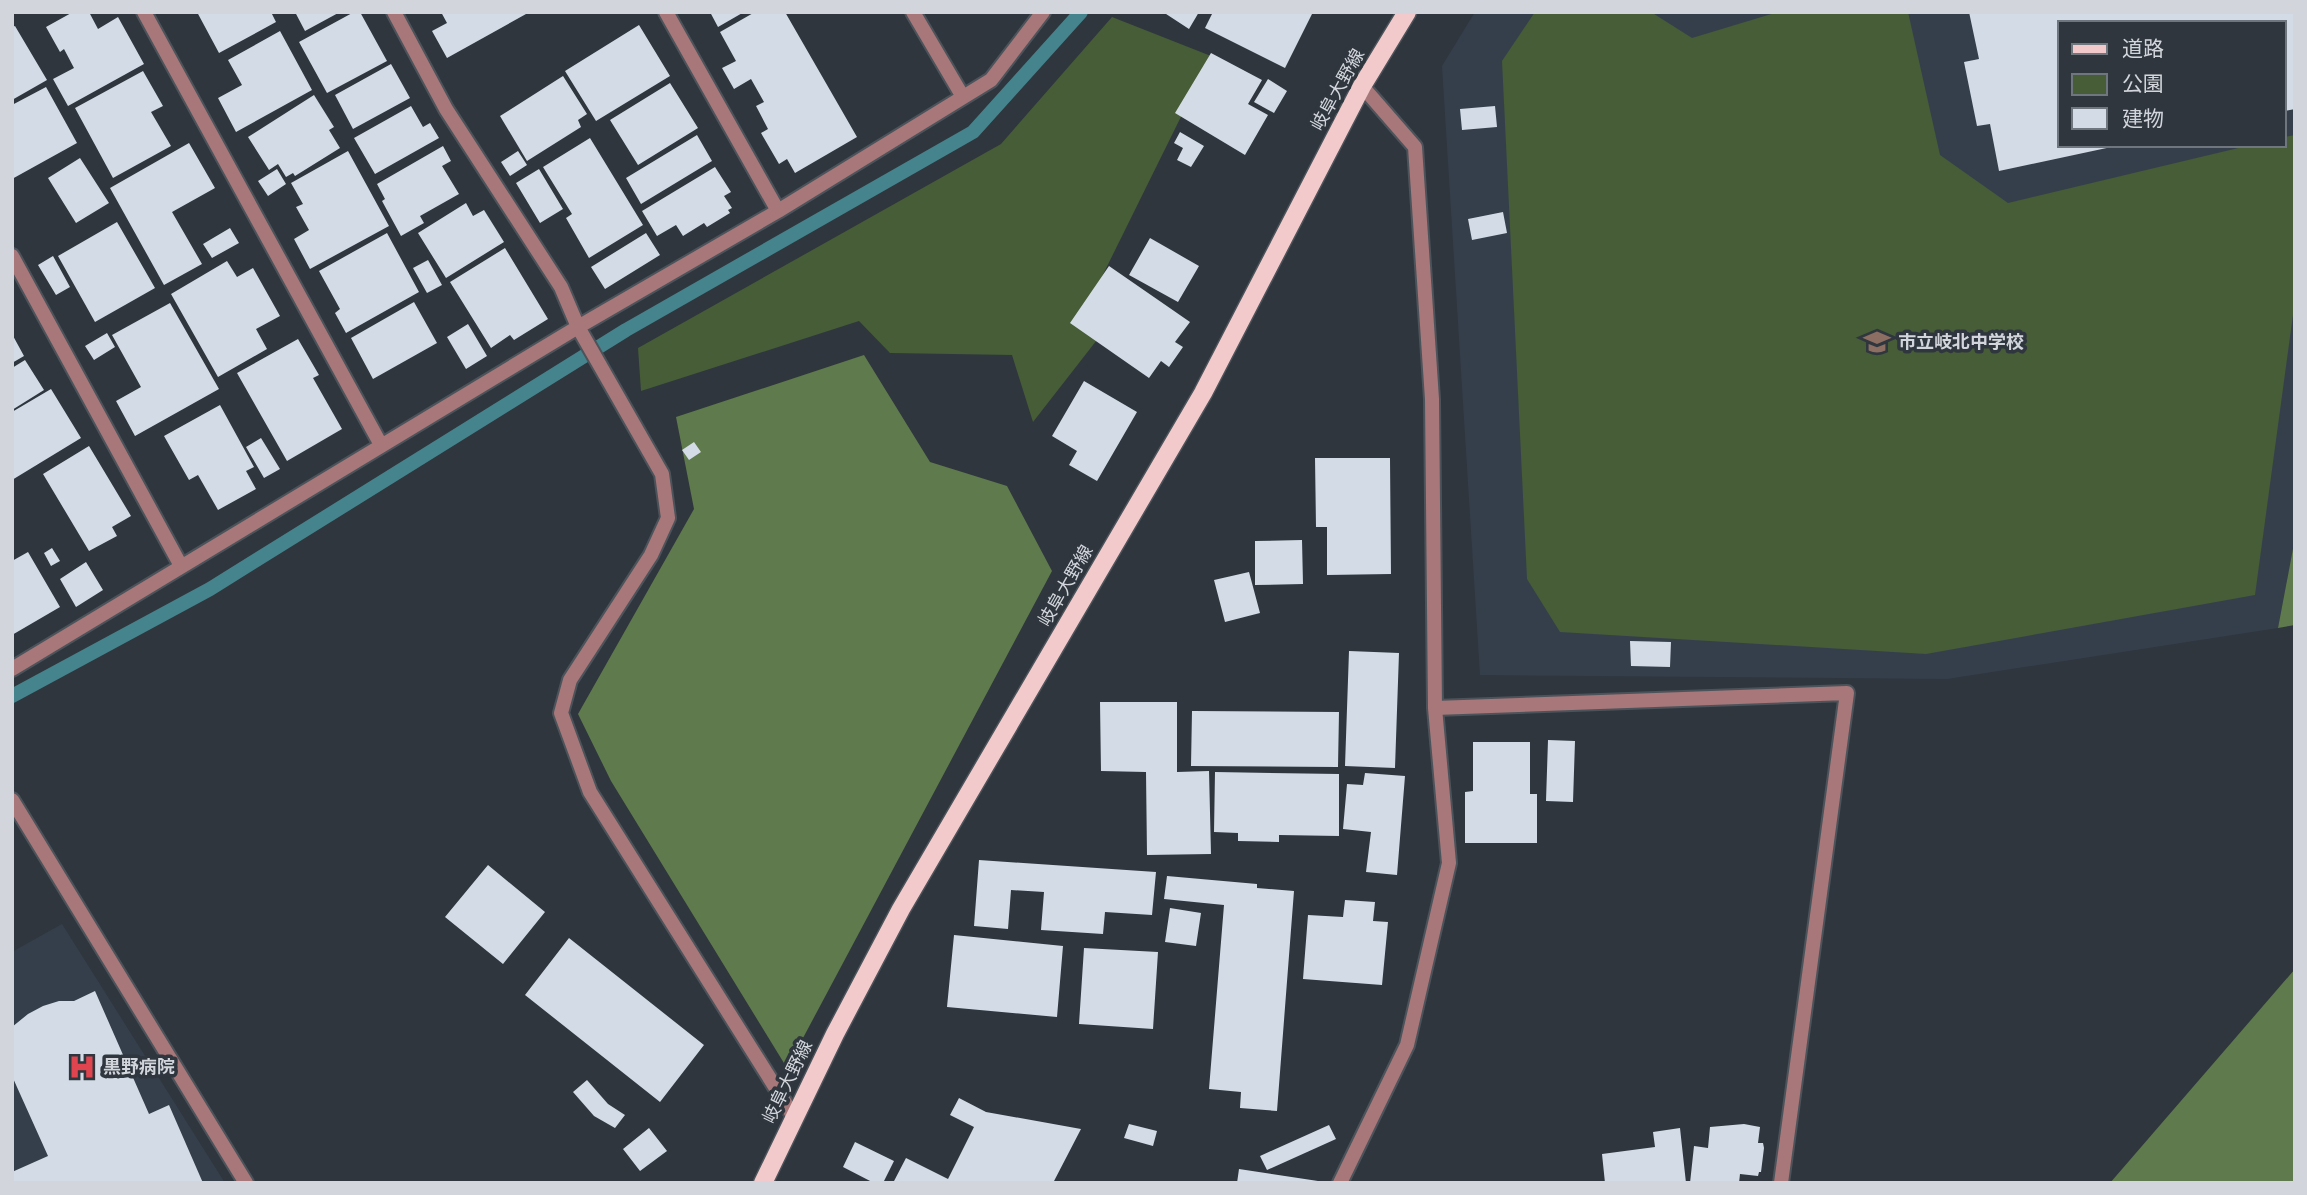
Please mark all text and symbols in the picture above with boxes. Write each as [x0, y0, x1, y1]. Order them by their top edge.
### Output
legend [2058, 21, 2286, 147]
text: 道路 [2122, 34, 2164, 64]
street label: 岐阜大野線 [1305, 45, 1371, 135]
text: 公園 [2122, 69, 2164, 99]
text: 建物 [2122, 104, 2164, 134]
school or university icon: 市立岐北中学校 [1862, 327, 1892, 357]
place label: 市立岐北中学校 [1898, 330, 2024, 355]
street label: 岐阜大野線 [1033, 541, 1099, 631]
street label: 岐阜大野線 [757, 1036, 819, 1128]
hospital icon: 黒野病院 [67, 1052, 97, 1082]
place label: 黒野病院 [103, 1055, 175, 1080]

